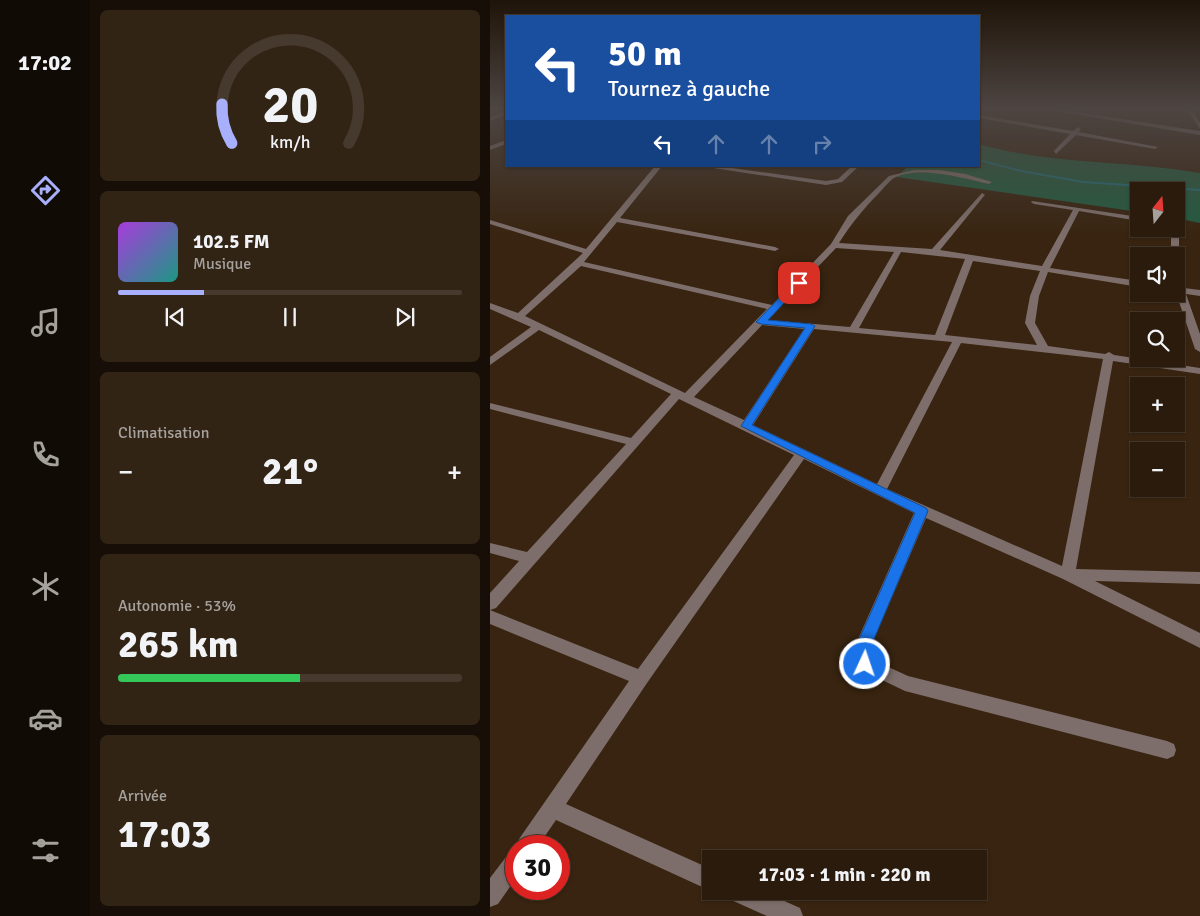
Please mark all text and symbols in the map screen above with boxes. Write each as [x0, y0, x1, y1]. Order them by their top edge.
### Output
text: 50 m [608, 32, 682, 75]
icon: left [525, 35, 590, 100]
text: 17:02 [18, 49, 72, 76]
text: 20 [262, 73, 318, 137]
text: Tournez à gauche [608, 75, 770, 102]
icon: left [649, 130, 677, 158]
icon: ahead [702, 130, 730, 158]
icon: ahead [755, 130, 783, 158]
icon: right [808, 130, 836, 158]
text: km/h [270, 131, 310, 153]
icon: directions [28, 173, 63, 208]
north arrow [1130, 182, 1185, 238]
map controls [1130, 182, 1185, 497]
text: 102.5 FM [193, 230, 270, 254]
button: sound [1130, 247, 1185, 302]
text: Musique [193, 254, 251, 274]
pin [778, 262, 820, 304]
icon: arrive [785, 269, 813, 297]
icon: previous [161, 303, 189, 331]
icon: pause [276, 303, 304, 331]
icon: next [391, 303, 419, 331]
icon: music [28, 305, 63, 340]
button: search [1130, 312, 1185, 367]
button: + [1130, 377, 1185, 432]
text: Climatisation [118, 423, 209, 443]
icon: phone [28, 437, 63, 472]
button: − [1130, 442, 1185, 497]
text: 21° [262, 448, 318, 495]
text: − [118, 455, 133, 489]
text: + [447, 455, 462, 489]
icon: climate [28, 569, 63, 604]
text: Autonomie · 53% [118, 596, 236, 616]
text: 265 km [118, 621, 239, 668]
position arrow [838, 637, 890, 689]
icon: car [28, 701, 63, 736]
text: Arrivée [118, 786, 167, 806]
text: 17:03 [118, 811, 211, 858]
icon: filters [28, 833, 63, 868]
speed limit sign: 30 [505, 835, 570, 900]
text: 17:03 · 1 min · 220 m [758, 863, 931, 887]

